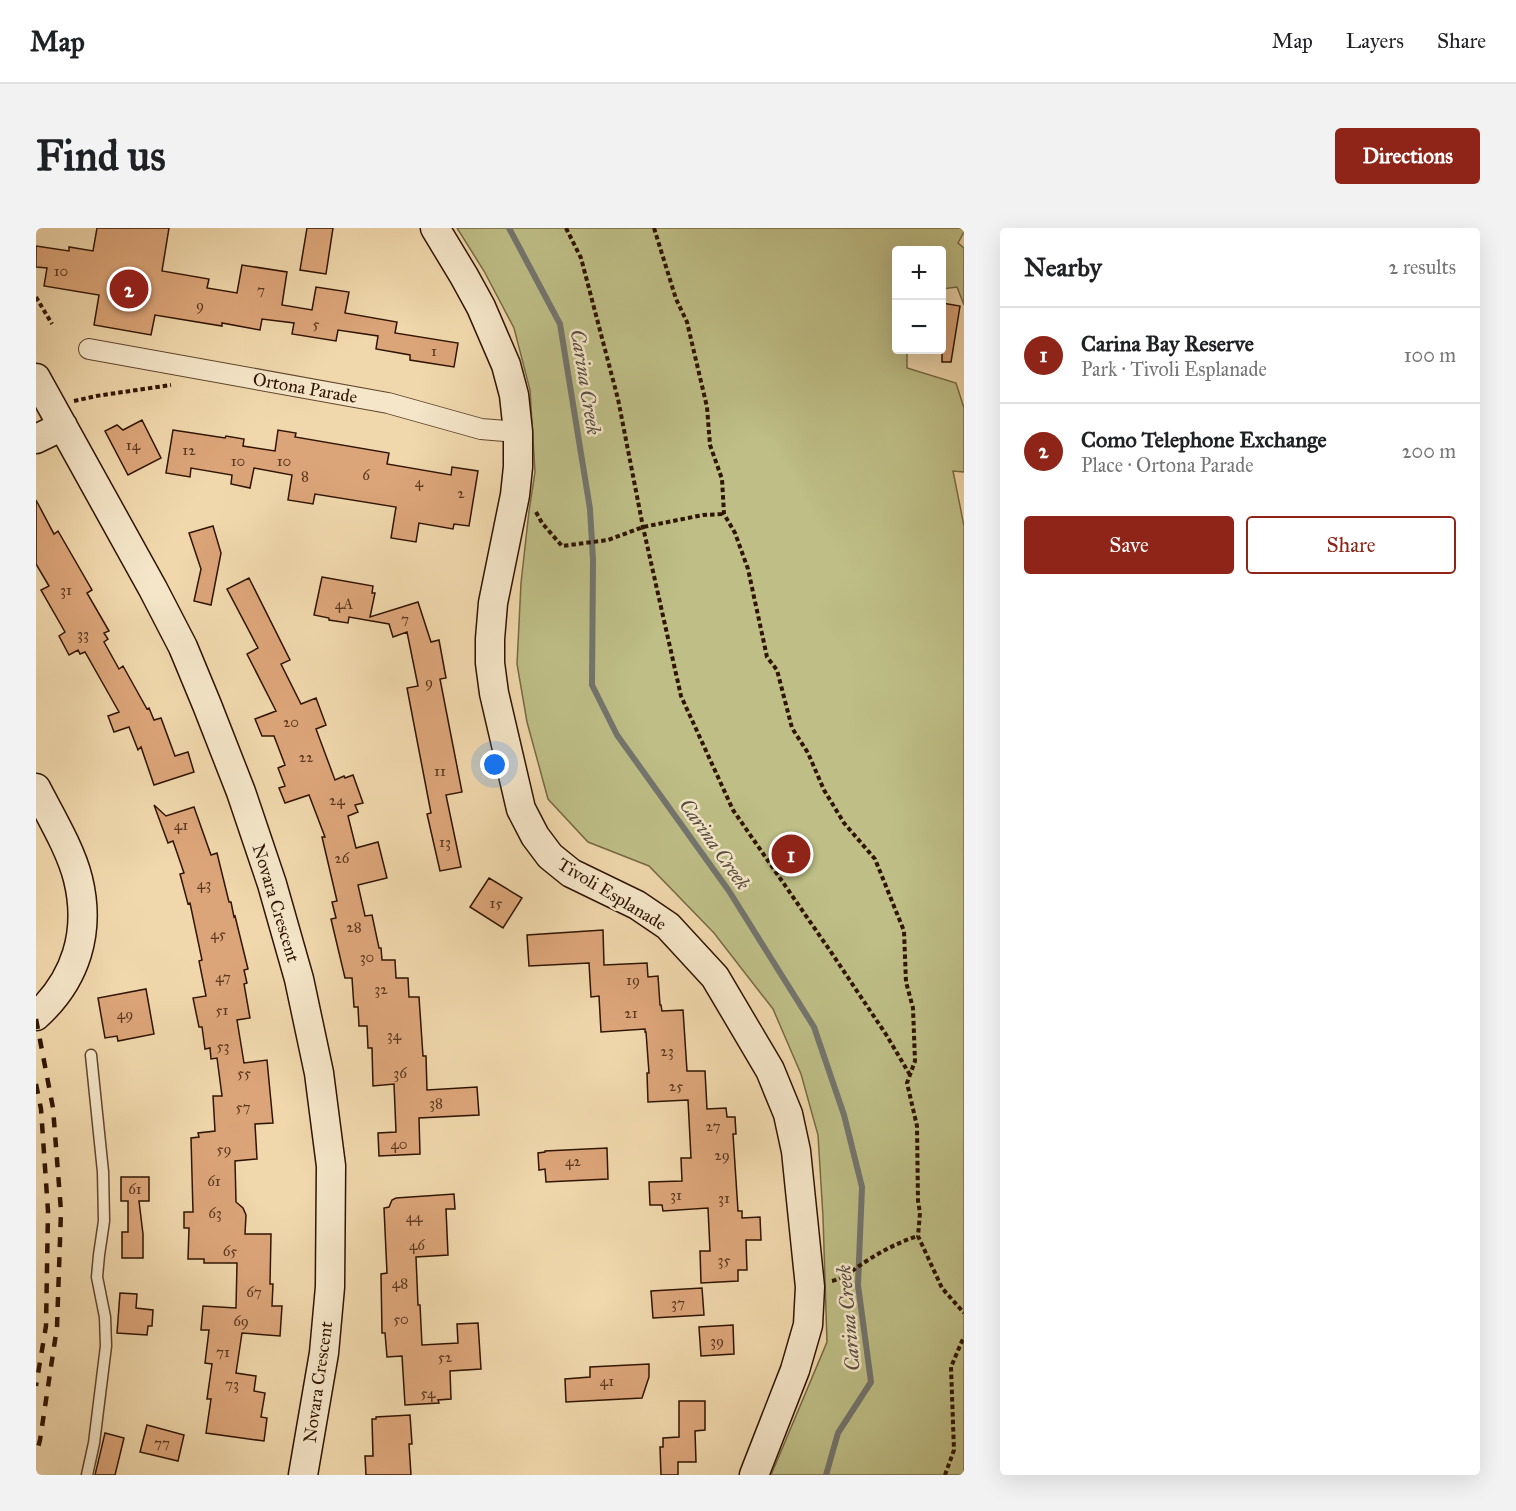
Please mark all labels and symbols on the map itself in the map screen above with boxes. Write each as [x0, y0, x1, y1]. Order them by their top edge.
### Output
house number: 10 [54, 262, 68, 280]
pin: 2 [110, 266, 148, 312]
house number: 7 [257, 281, 265, 299]
house number: 9 [196, 296, 204, 314]
house number: 5 [313, 315, 320, 333]
water label: Carina Creek [566, 328, 606, 437]
house number: 1 [431, 342, 437, 360]
street label: Ortona Parade [251, 368, 359, 408]
house number: 14 [126, 436, 141, 454]
house number: 12 [182, 441, 196, 459]
house number: 10 [231, 452, 245, 470]
house number: 10 [277, 452, 291, 470]
house number: 6 [362, 466, 371, 484]
house number: 8 [301, 467, 309, 485]
house number: 4 [415, 473, 424, 491]
house number: 2 [457, 484, 465, 502]
house number: 31 [60, 581, 72, 599]
house number: 4A [335, 595, 353, 613]
house number: 7 [401, 610, 409, 628]
house number: 33 [77, 625, 89, 643]
house number: 9 [425, 673, 433, 691]
house number: 20 [283, 713, 299, 731]
house number: 22 [299, 748, 314, 766]
your location [480, 750, 509, 779]
house number: 11 [434, 762, 446, 780]
house number: 24 [329, 791, 346, 809]
water label: Carina Creek [675, 793, 755, 895]
house number: 41 [174, 816, 188, 834]
pin: 1 [772, 832, 810, 876]
house number: 13 [439, 833, 451, 851]
street label: Novara Crescent [248, 841, 305, 965]
house number: 26 [334, 849, 351, 867]
street label: Tivoli Esplanade [554, 853, 670, 935]
house number: 43 [197, 875, 211, 893]
house number: 15 [490, 894, 502, 912]
house number: 28 [346, 918, 362, 936]
house number: 45 [210, 925, 226, 943]
house number: 30 [360, 948, 374, 966]
house number: 47 [215, 968, 231, 986]
house number: 19 [626, 971, 640, 989]
house number: 32 [374, 980, 388, 998]
house number: 51 [216, 1001, 229, 1019]
house number: 21 [624, 1004, 638, 1022]
house number: 49 [117, 1005, 133, 1023]
house number: 34 [387, 1026, 402, 1044]
house number: 53 [217, 1037, 229, 1055]
house number: 23 [660, 1042, 674, 1060]
house number: 55 [237, 1064, 251, 1082]
house number: 36 [393, 1064, 408, 1082]
house number: 25 [669, 1077, 683, 1095]
house number: 38 [429, 1094, 443, 1112]
house number: 57 [236, 1098, 250, 1116]
house number: 27 [706, 1117, 721, 1135]
house number: 40 [390, 1135, 408, 1153]
house number: 59 [216, 1140, 232, 1158]
house number: 29 [714, 1146, 730, 1164]
house number: 42 [565, 1152, 581, 1170]
house number: 61 [207, 1172, 221, 1190]
house number: 61 [128, 1180, 142, 1198]
house number: 31 [670, 1186, 682, 1204]
house number: 31 [718, 1189, 730, 1207]
house number: 63 [208, 1204, 222, 1222]
house number: 44 [406, 1208, 423, 1226]
house number: 46 [409, 1236, 426, 1254]
house number: 65 [223, 1242, 237, 1260]
house number: 35 [718, 1251, 731, 1269]
water label: Carina Creek [831, 1264, 865, 1372]
house number: 48 [392, 1274, 408, 1292]
house number: 67 [246, 1283, 262, 1301]
house number: 37 [671, 1294, 685, 1312]
house number: 50 [393, 1310, 409, 1328]
house number: 69 [233, 1312, 249, 1330]
street label: Novara Crescent [299, 1319, 338, 1444]
house number: 39 [710, 1332, 724, 1350]
house number: 71 [216, 1343, 230, 1361]
house number: 52 [438, 1348, 453, 1366]
house number: 41 [600, 1372, 614, 1390]
house number: 73 [225, 1375, 239, 1393]
house number: 54 [421, 1384, 436, 1402]
house number: 77 [154, 1434, 170, 1452]

